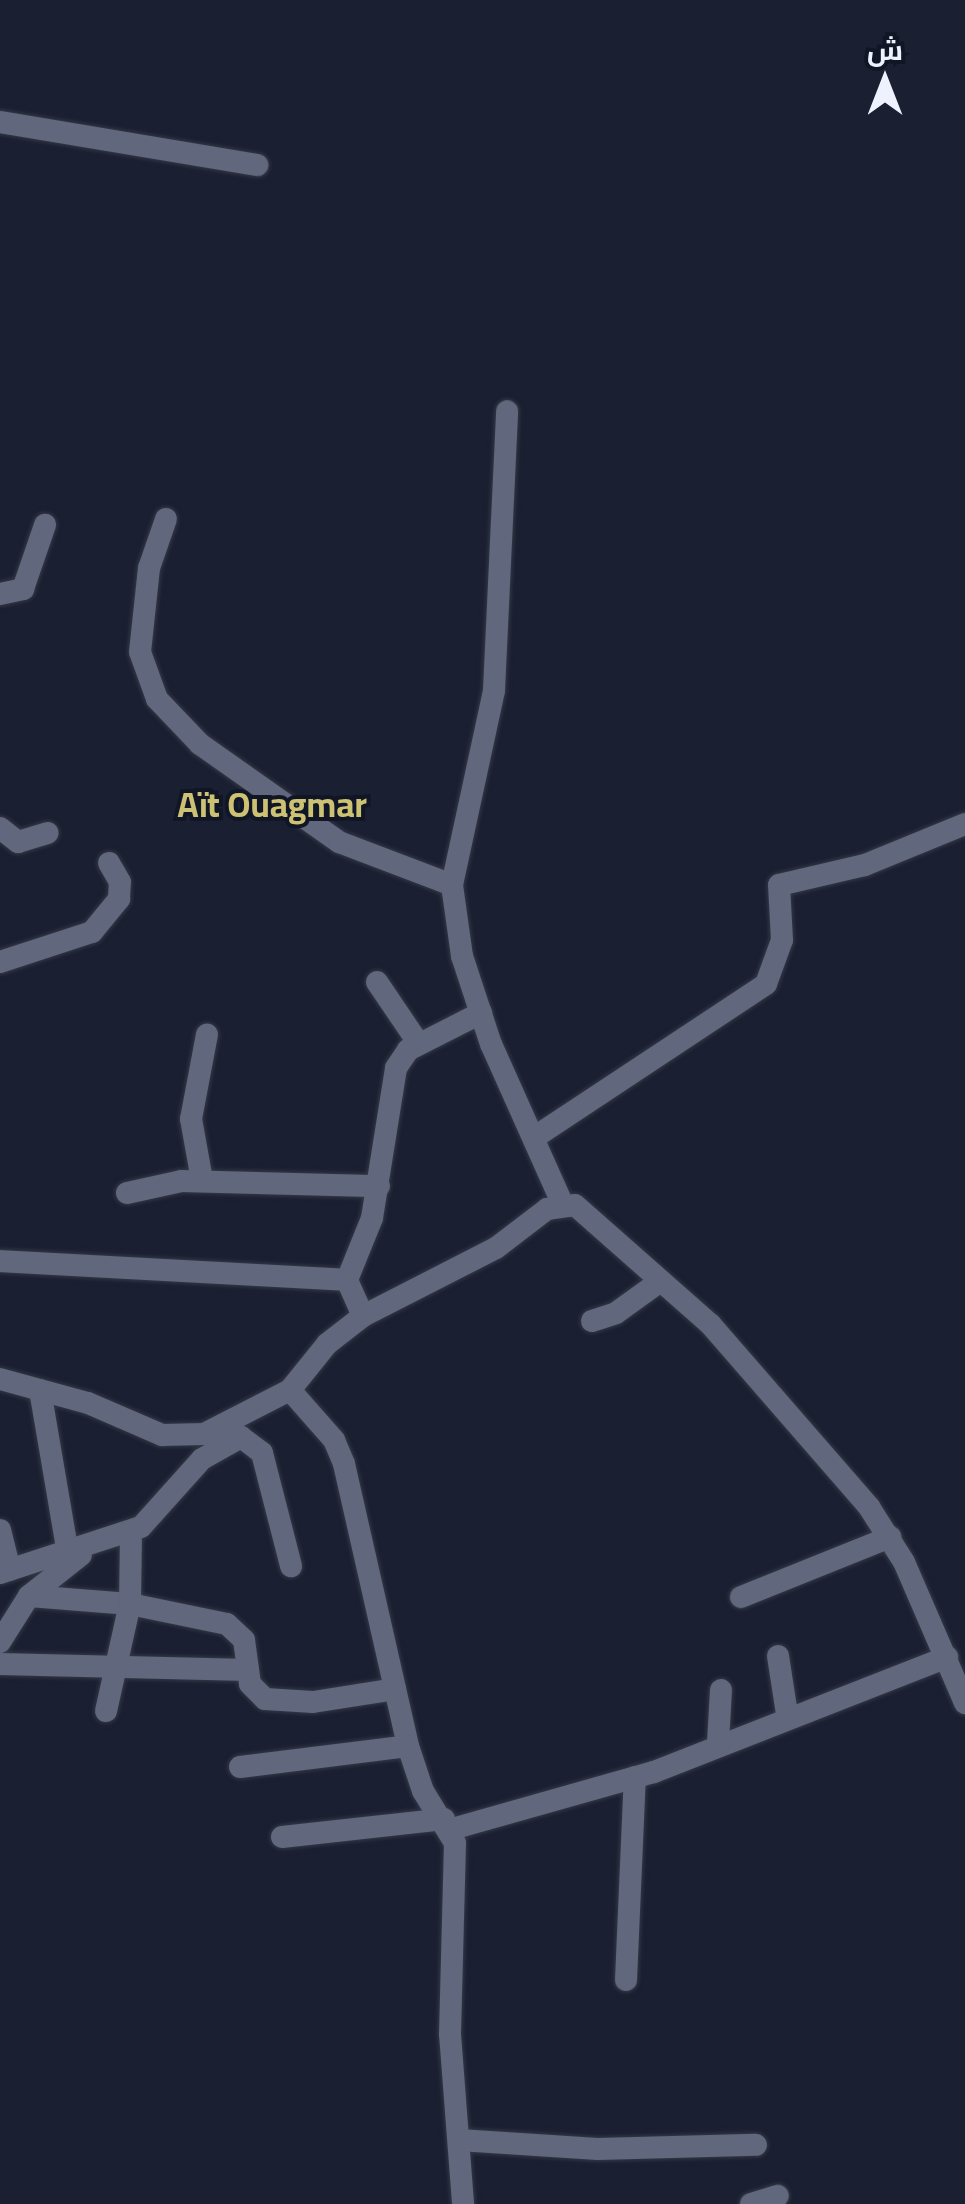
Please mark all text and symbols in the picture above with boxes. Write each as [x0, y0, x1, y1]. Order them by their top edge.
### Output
text: ش [867, 24, 903, 76]
north arrow [835, 30, 935, 130]
district label: Aït Ouagmar [177, 783, 367, 825]

